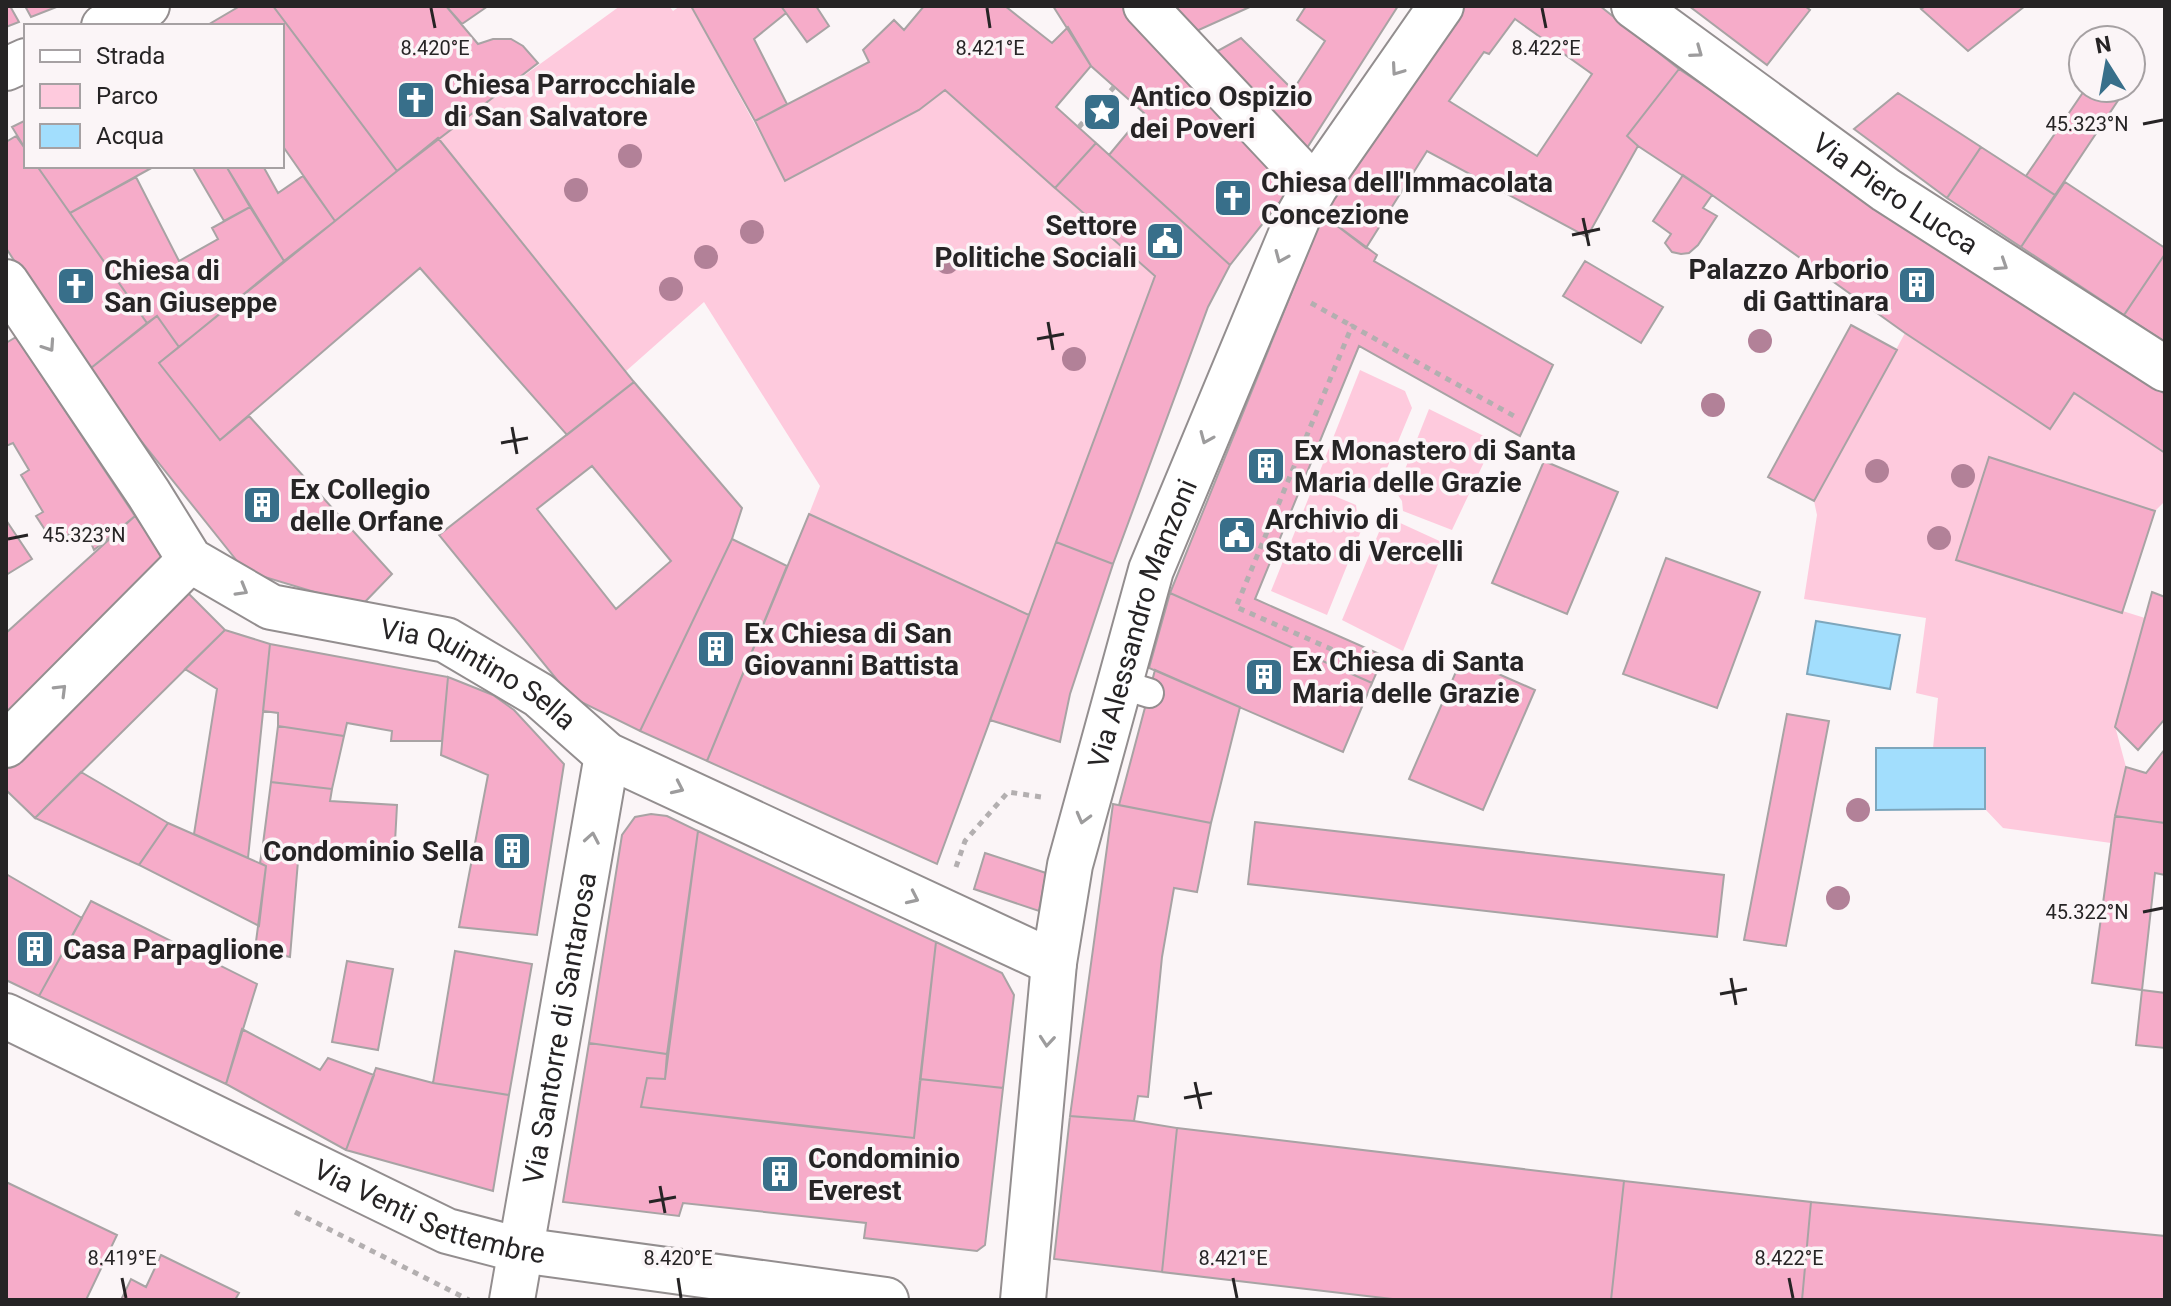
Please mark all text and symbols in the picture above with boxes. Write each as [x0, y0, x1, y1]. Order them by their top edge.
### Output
legend [24, 24, 284, 168]
north arrow [2067, 24, 2147, 104]
text: N [2093, 31, 2113, 59]
text: 8.420°E [400, 36, 470, 60]
text: 8.421°E [955, 36, 1025, 60]
text: 8.422°E [1511, 36, 1581, 60]
text: Strada [96, 42, 165, 70]
one-way arrow [1688, 42, 1703, 57]
one-way arrow [1392, 62, 1407, 76]
place label: Chiesa Parrocchiale di San Salvatore [444, 68, 695, 133]
church icon: Chiesa Parrocchiale di San Salvatore [395, 79, 437, 121]
place label: Antico Ospizio dei Poveri [1130, 80, 1313, 145]
text: Parco [96, 82, 158, 110]
place icon: Antico Ospizio dei Poveri [1081, 91, 1123, 133]
text: 45.323°N [2045, 112, 2129, 136]
text: Acqua [96, 122, 164, 150]
street label: Via Piero Lucca [1806, 126, 1984, 261]
place label: Chiesa dell'Immacolata Concezione [1261, 166, 1553, 231]
church icon: Chiesa dell'Immacolata Concezione [1212, 177, 1254, 219]
place label: Settore Politiche Sociali [934, 209, 1137, 274]
public building icon: Settore Politiche Sociali [1144, 220, 1186, 262]
one-way arrow [1275, 249, 1291, 263]
place label: Palazzo Arborio di Gattinara [1689, 253, 1889, 318]
place label: Chiesa di San Giuseppe [104, 254, 277, 319]
one-way arrow [1993, 255, 2008, 270]
building icon: Palazzo Arborio di Gattinara [1896, 264, 1938, 306]
church icon: Chiesa di San Giuseppe [55, 265, 97, 307]
one-way arrow [40, 338, 55, 352]
one-way arrow [1199, 430, 1215, 444]
place label: Ex Monastero di Santa Maria delle Grazie [1294, 434, 1576, 499]
building icon: Ex Monastero di Santa Maria delle Grazie [1245, 445, 1287, 487]
place label: Ex Collegio delle Orfane [290, 473, 443, 538]
street label: Via Alessandro Manzoni [1081, 474, 1204, 771]
building icon: Ex Collegio delle Orfane [241, 484, 283, 526]
place label: Archivio di Stato di Vercelli [1265, 503, 1463, 568]
public building icon: Archivio di Stato di Vercelli [1216, 514, 1258, 556]
text: 45.323°N [42, 523, 126, 547]
one-way arrow [233, 580, 248, 596]
street label: Via Quintino Sella [378, 611, 583, 737]
place label: Ex Chiesa di San Giovanni Battista [744, 617, 959, 682]
building icon: Ex Chiesa di San Giovanni Battista [695, 628, 737, 670]
place label: Ex Chiesa di Santa Maria delle Grazie [1292, 645, 1524, 710]
building icon: Ex Chiesa di Santa Maria delle Grazie [1243, 656, 1285, 698]
one-way arrow [52, 685, 66, 699]
one-way arrow [669, 778, 684, 794]
one-way arrow [1076, 811, 1092, 825]
building icon: Condominio Sella [491, 830, 533, 872]
one-way arrow [583, 832, 600, 845]
place label: Condominio Sella [263, 835, 484, 868]
street label: Via Santorre di Santarosa [516, 870, 603, 1186]
one-way arrow [905, 888, 920, 904]
text: 45.322°N [2045, 900, 2129, 924]
building icon: Casa Parpaglione [14, 928, 56, 970]
place label: Casa Parpaglione [63, 933, 284, 966]
one-way arrow [1039, 1035, 1056, 1048]
place label: Condominio Everest [808, 1142, 960, 1207]
street label: Via Venti Settembre [309, 1152, 547, 1270]
building icon: Condominio Everest [759, 1153, 801, 1195]
text: 8.419°E [87, 1246, 157, 1270]
text: 8.420°E [643, 1246, 713, 1270]
text: 8.421°E [1198, 1246, 1268, 1270]
text: 8.422°E [1754, 1246, 1824, 1270]

